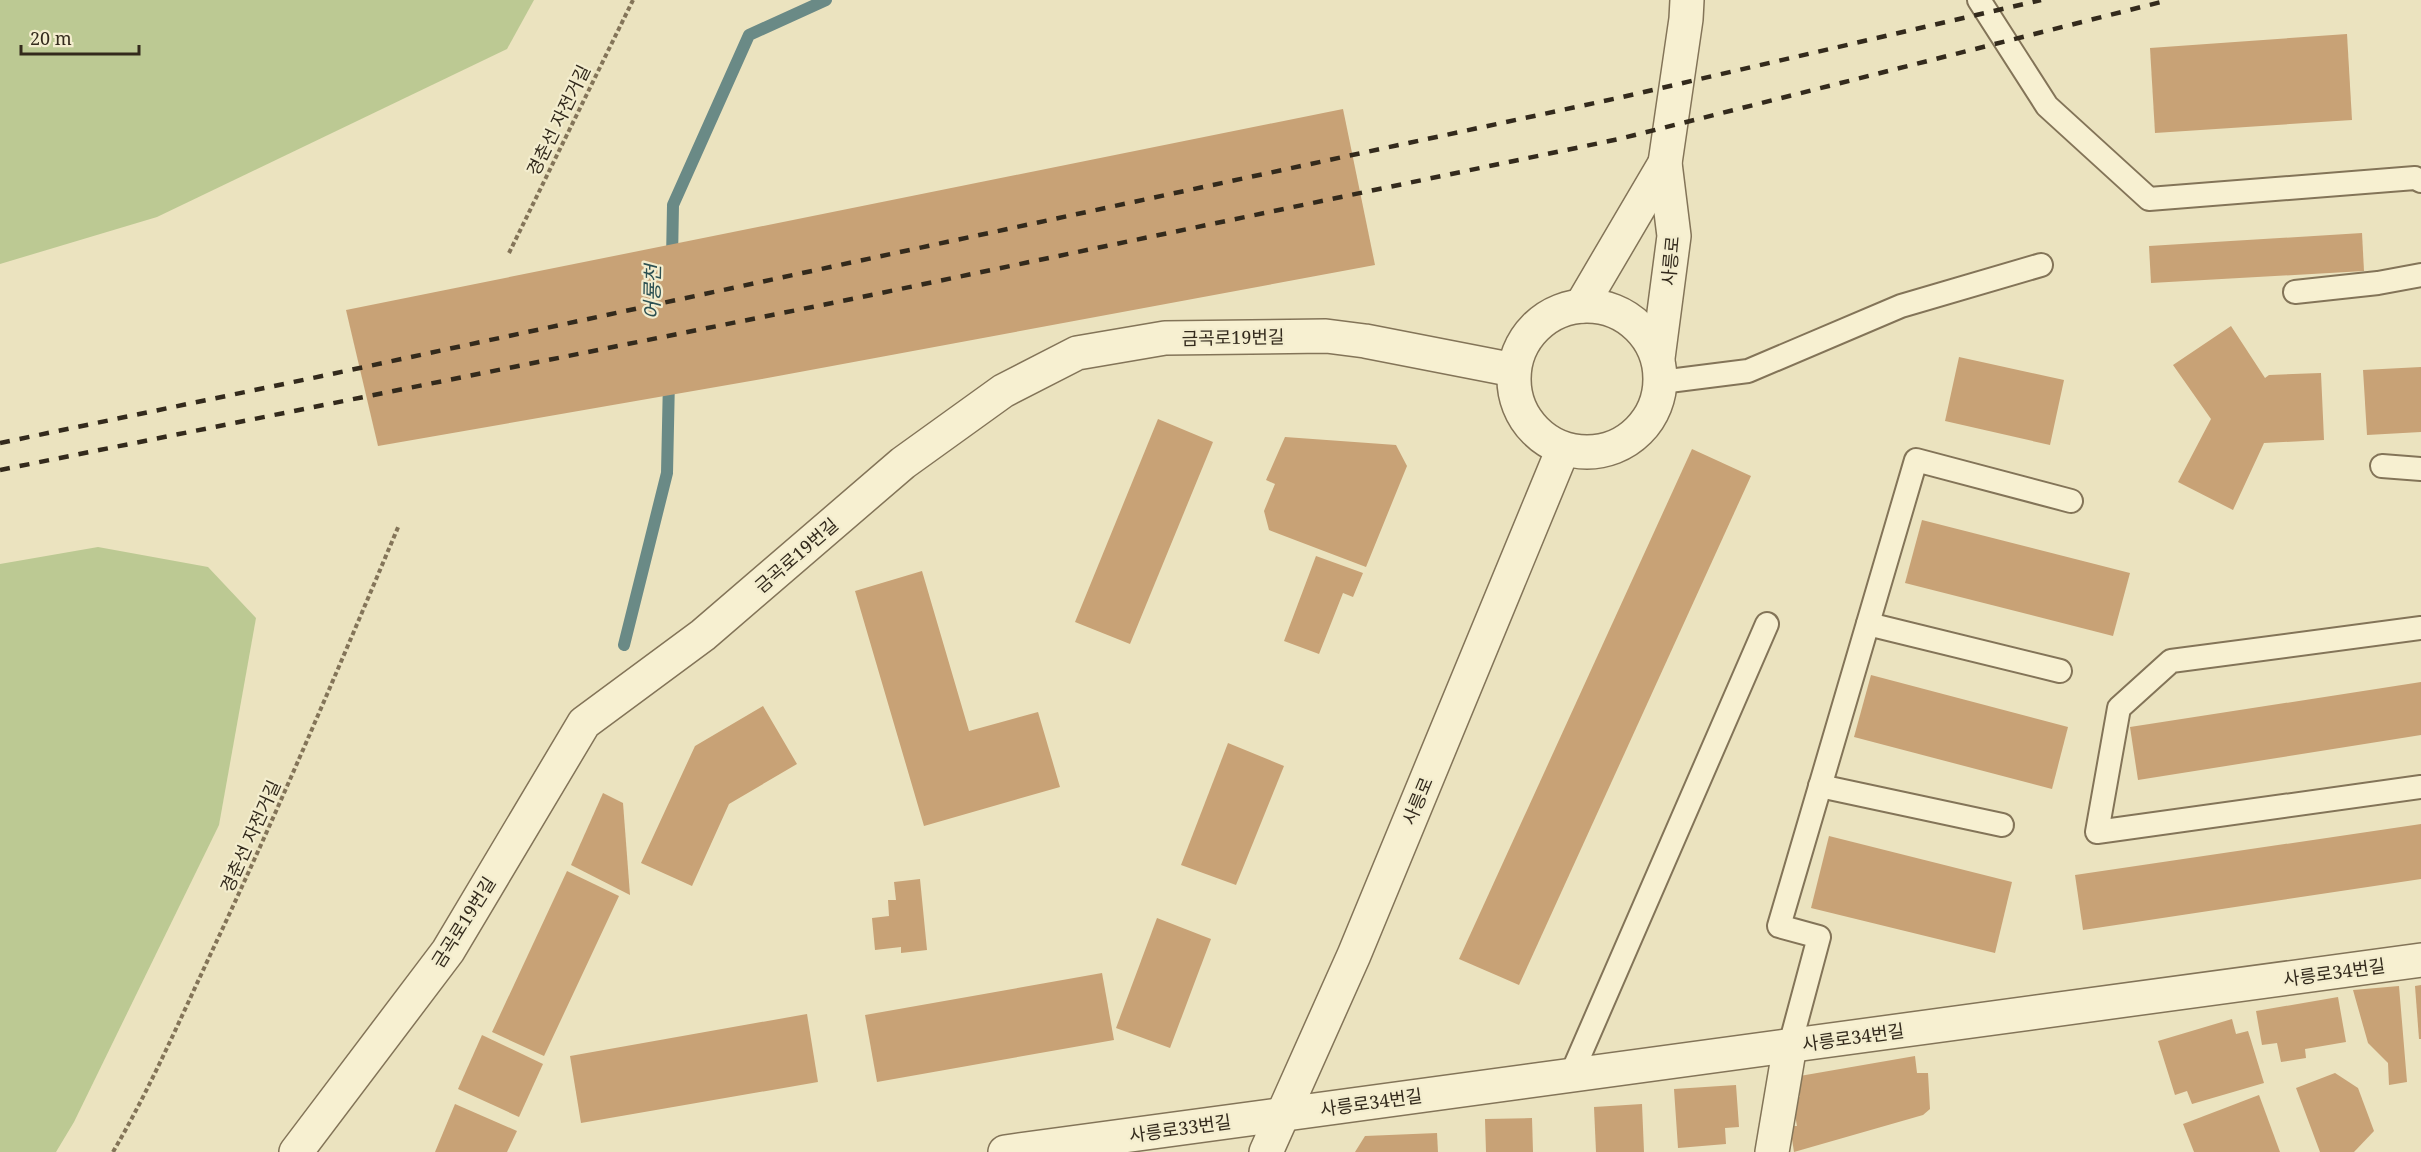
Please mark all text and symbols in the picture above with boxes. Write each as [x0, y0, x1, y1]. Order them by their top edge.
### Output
scale bar [21, 18, 140, 56]
text: 20 m [30, 26, 72, 50]
street label: 경춘선 자전거길 [521, 61, 595, 179]
street label: 사릉로 [1656, 235, 1684, 287]
water label: 어룡천 [638, 262, 666, 320]
street label: 금곡로19번길 [1181, 324, 1285, 350]
street label: 금곡로19번길 [749, 512, 843, 598]
street label: 사릉로 [1396, 773, 1438, 829]
street label: 경춘선 자전거길 [215, 776, 285, 896]
street label: 금곡로19번길 [426, 872, 500, 972]
street label: 사릉로34번길 [2281, 953, 2387, 991]
street label: 사릉로34번길 [1800, 1018, 1906, 1056]
street label: 사릉로34번길 [1318, 1083, 1424, 1121]
street label: 사릉로33번길 [1127, 1109, 1233, 1147]

